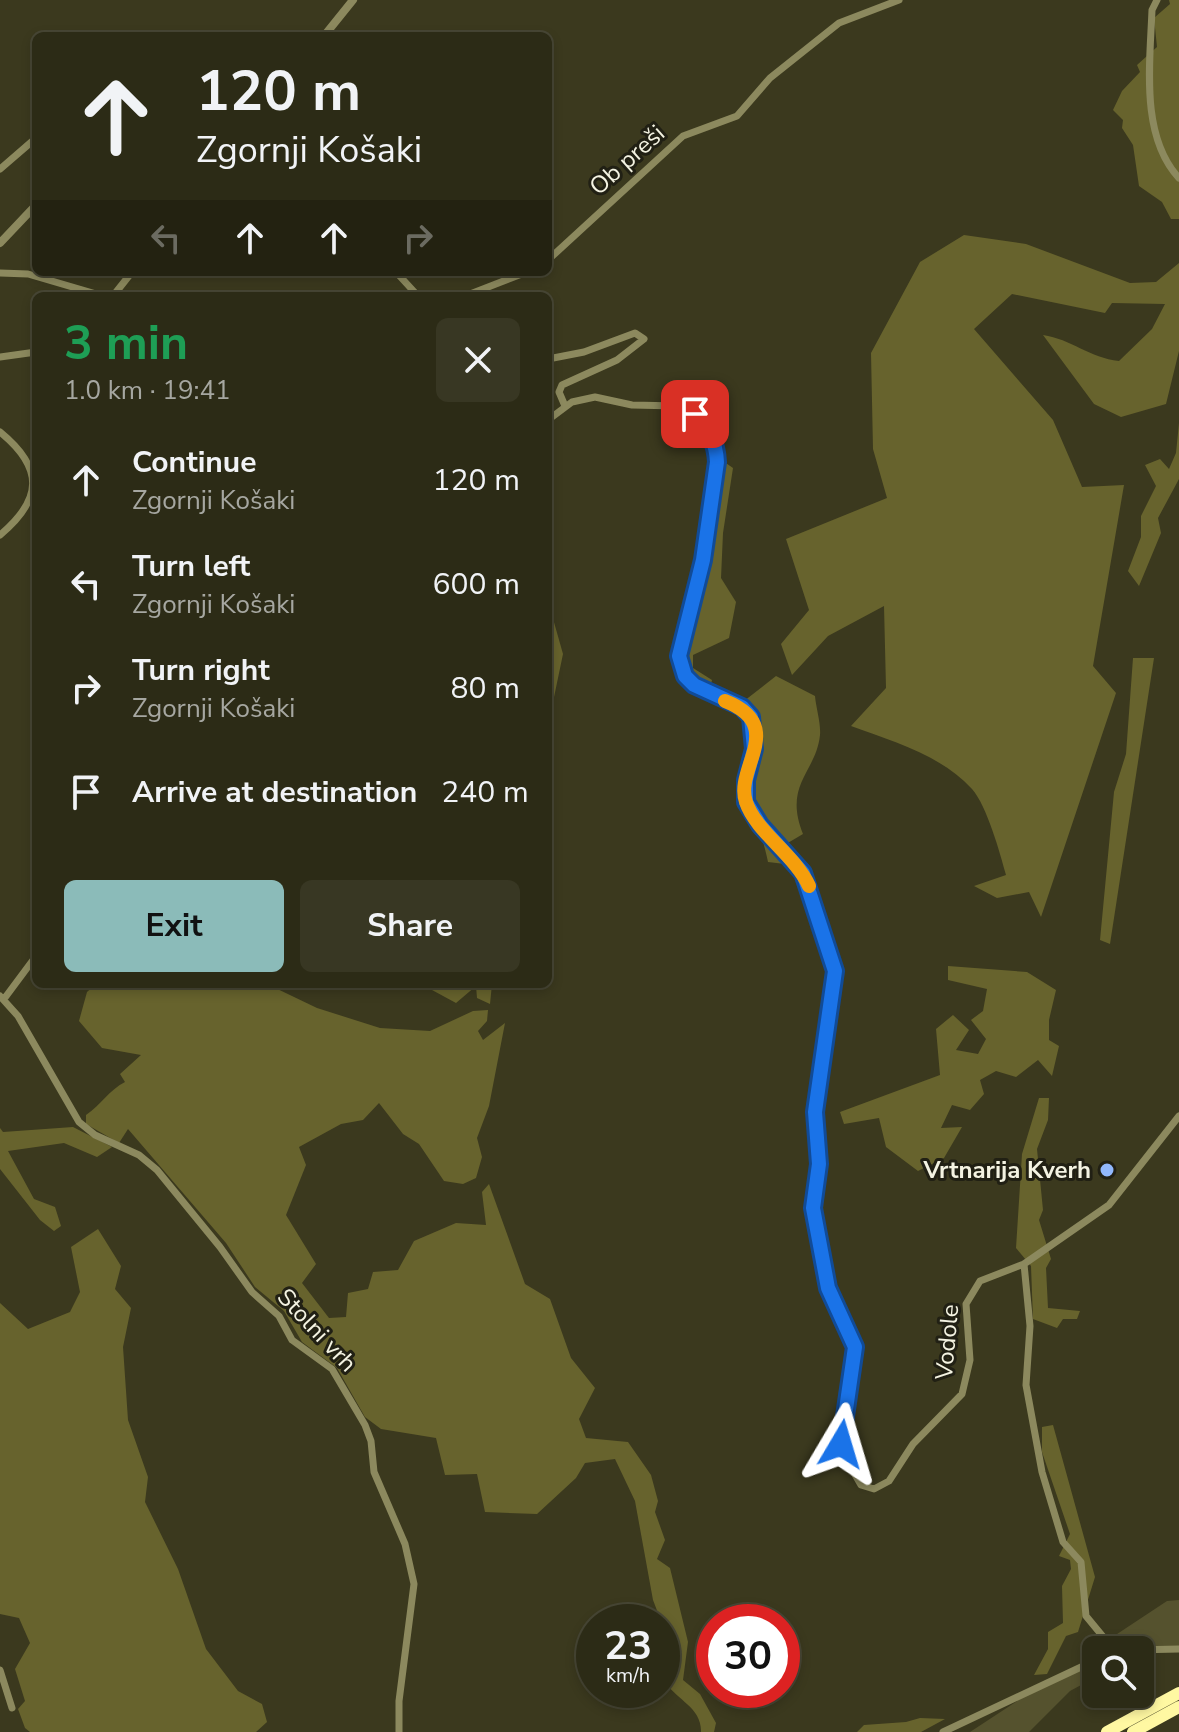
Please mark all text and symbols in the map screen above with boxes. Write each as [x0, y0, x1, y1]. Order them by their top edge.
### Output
text: 120 m [196, 53, 361, 130]
icon: ahead [64, 64, 168, 168]
street label: Ob preši [583, 118, 671, 202]
text: Zgornji Košaki [196, 126, 422, 175]
icon: left [144, 216, 188, 260]
icon: ahead [228, 216, 272, 260]
icon: ahead [312, 216, 356, 260]
icon: right [396, 216, 440, 260]
text: 3 min [64, 310, 188, 376]
button: close [436, 318, 520, 402]
text: 1.0 km · 19:41 [64, 373, 231, 408]
pin [661, 380, 729, 448]
icon: arrive [673, 392, 717, 436]
text: Continue [132, 442, 257, 483]
icon: ahead [64, 458, 108, 502]
text: 120 m [433, 460, 520, 501]
text: Zgornji Košaki [132, 483, 295, 518]
text: Turn left [132, 546, 250, 587]
icon: left [64, 562, 108, 606]
text: 600 m [433, 564, 520, 605]
text: Zgornji Košaki [132, 587, 295, 622]
text: Turn right [132, 650, 270, 691]
icon: right [64, 666, 108, 710]
text: 80 m [451, 668, 520, 709]
text: Zgornji Košaki [132, 691, 295, 726]
icon: arrive [64, 770, 108, 814]
text: Arrive at destination [132, 772, 417, 813]
text: 240 m [441, 772, 529, 813]
button: Exit [64, 880, 284, 972]
button: Share [300, 880, 520, 972]
place label: Vrtnarija Kverh [922, 1154, 1091, 1186]
marker: Vrtnarija Kverh [1098, 1161, 1116, 1179]
street label: Stolni vrh [270, 1281, 364, 1379]
street label: Vodole [928, 1303, 966, 1382]
position arrow [799, 1402, 883, 1486]
speed limit sign: 30 [696, 1604, 800, 1708]
text: 23 [604, 1619, 652, 1673]
map controls [1082, 1636, 1154, 1708]
button: search [1082, 1636, 1154, 1708]
text: km/h [606, 1662, 650, 1689]

